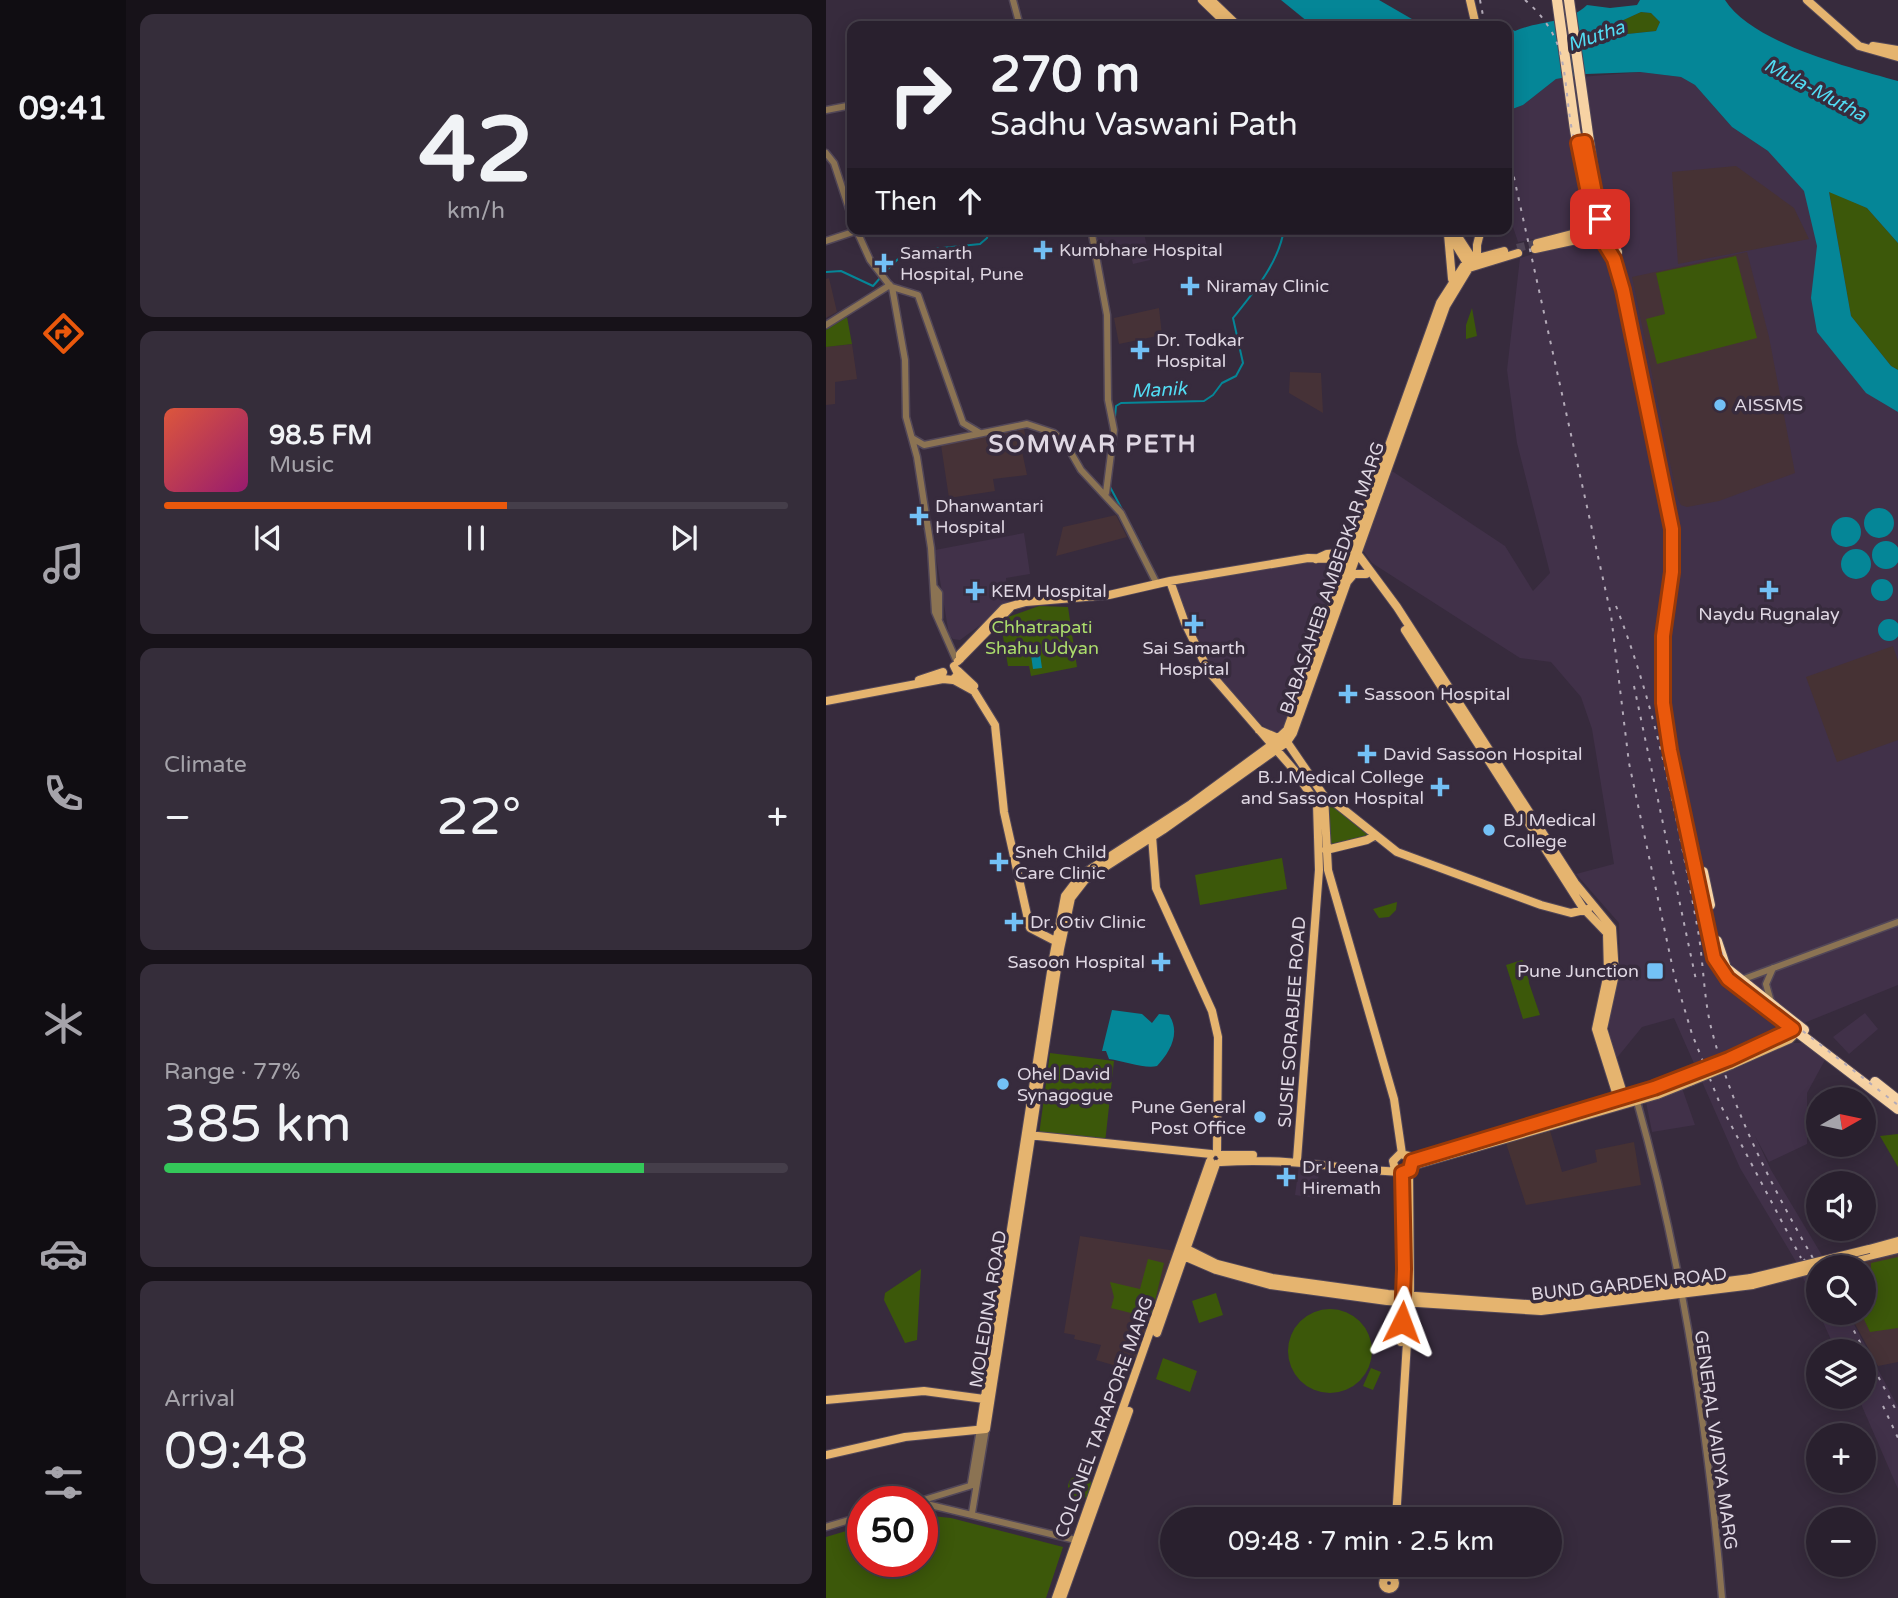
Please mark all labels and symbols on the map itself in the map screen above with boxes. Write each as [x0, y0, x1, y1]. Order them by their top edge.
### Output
water label: Mutha [1564, 16, 1629, 56]
water label: Mula-Mutha [1760, 54, 1871, 127]
pin [1570, 189, 1630, 249]
place label: Kumbhare Hospital [1059, 239, 1223, 261]
marker: Kumbhare Hospital [1033, 240, 1053, 260]
place label: Samarth Hospital, Pune [900, 242, 1024, 285]
marker: Samarth Hospital, Pune [874, 253, 894, 273]
place label: Niramay Clinic [1206, 275, 1329, 297]
marker: Niramay Clinic [1180, 276, 1200, 296]
place label: Dr. Todkar Hospital [1156, 329, 1244, 372]
marker: Dr. Todkar Hospital [1130, 340, 1150, 360]
water label: Manik [1131, 377, 1189, 402]
place label: AISSMS [1734, 394, 1803, 416]
marker: AISSMS [1712, 397, 1728, 413]
district label: SOMWAR PETH [988, 430, 1198, 459]
street label: BABASAHEB AMBEDKAR MARG [1275, 439, 1389, 717]
place label: Dhanwantari Hospital [935, 495, 1044, 538]
marker: Dhanwantari Hospital [909, 506, 929, 526]
place label: KEM Hospital [991, 580, 1107, 602]
marker: Naydu Rugnalay [1759, 580, 1779, 600]
marker: KEM Hospital [965, 581, 985, 601]
place label: Naydu Rugnalay [1698, 603, 1840, 625]
marker: Sai Samarth Hospital [1184, 614, 1204, 634]
park label: Chhatrapati Shahu Udyan [985, 616, 1099, 659]
place label: Sai Samarth Hospital [1143, 637, 1245, 680]
place label: Sassoon Hospital [1364, 683, 1510, 705]
marker: Sassoon Hospital [1338, 684, 1358, 704]
place label: David Sassoon Hospital [1383, 743, 1583, 765]
marker: David Sassoon Hospital [1357, 744, 1377, 764]
place label: B.J.Medical College and Sassoon Hospital [1241, 766, 1424, 809]
marker: B.J.Medical College and Sassoon Hospital [1430, 777, 1450, 797]
place label: BJ Medical College [1503, 809, 1596, 852]
marker: BJ Medical College [1481, 822, 1497, 838]
place label: Sneh Child Care Clinic [1015, 841, 1107, 884]
marker: Sneh Child Care Clinic [989, 852, 1009, 872]
place label: Dr. Otiv Clinic [1030, 911, 1146, 933]
marker: Dr. Otiv Clinic [1004, 912, 1024, 932]
street label: SUSIE SORABJEE ROAD [1274, 916, 1310, 1128]
place label: Sasoon Hospital [1007, 951, 1145, 973]
marker: Sasoon Hospital [1151, 952, 1171, 972]
place label: Pune Junction [1517, 960, 1639, 982]
marker: Pune Junction [1645, 961, 1665, 981]
place label: Ohel David Synagogue [1017, 1063, 1113, 1106]
marker: Ohel David Synagogue [995, 1076, 1011, 1092]
north arrow [1806, 1087, 1876, 1157]
place label: Pune General Post Office [1131, 1096, 1246, 1139]
marker: Pune General Post Office [1252, 1109, 1268, 1125]
place label: Dr Leena Hiremath [1302, 1156, 1381, 1199]
marker: Dr Leena Hiremath [1276, 1167, 1296, 1187]
street label: MOLEDINA ROAD [965, 1229, 1011, 1389]
street label: BUND GARDEN ROAD [1530, 1263, 1728, 1305]
position arrow [1365, 1285, 1439, 1359]
street label: COLONEL TARAPORE MARG [1050, 1293, 1158, 1541]
street label: GENERAL VAIDYA MARG [1690, 1329, 1742, 1551]
speed limit sign: 50 [847, 1486, 938, 1577]

